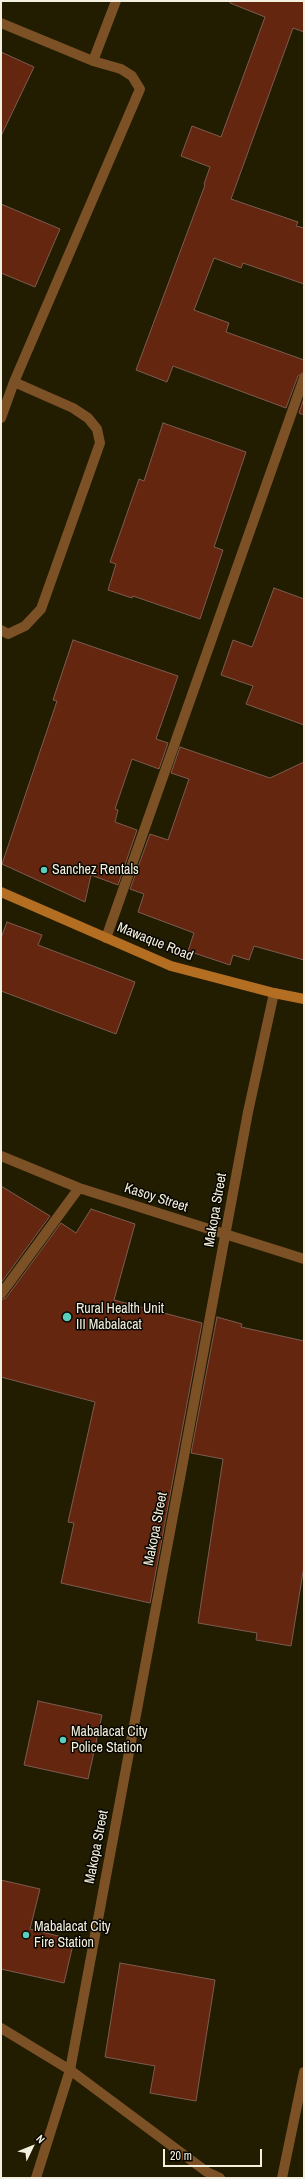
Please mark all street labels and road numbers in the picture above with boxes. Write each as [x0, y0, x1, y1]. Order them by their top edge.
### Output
street label: Mawaque Road [115, 919, 195, 965]
street label: Makopa Street [201, 1172, 231, 1248]
street label: Kasoy Street [122, 1180, 190, 1216]
street label: Makopa Street [141, 1491, 171, 1567]
street label: Makopa Street [82, 1809, 112, 1885]

